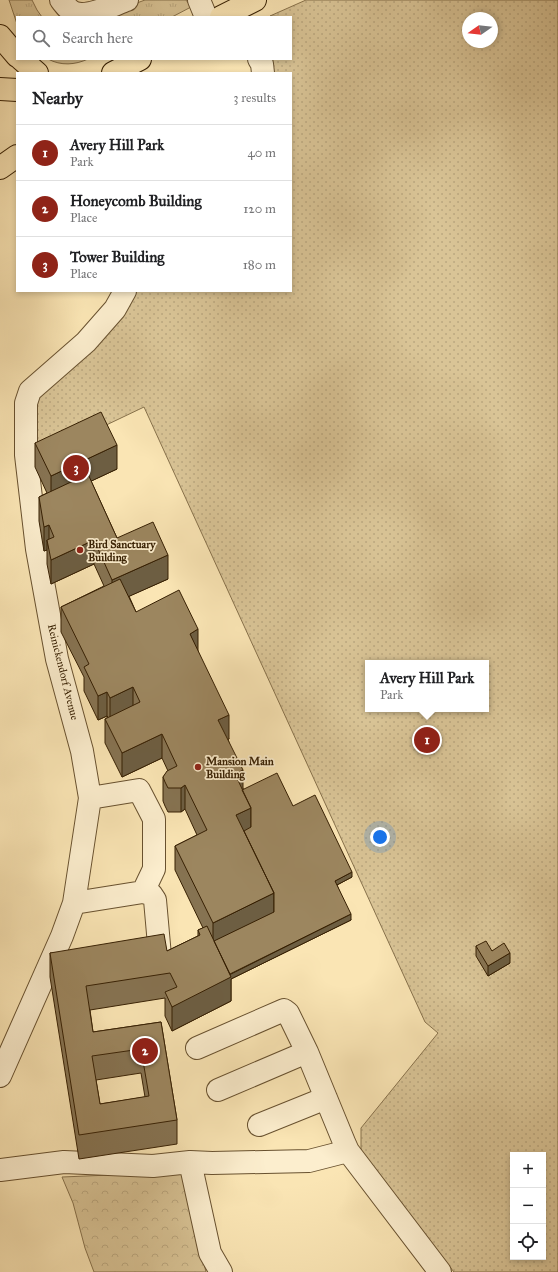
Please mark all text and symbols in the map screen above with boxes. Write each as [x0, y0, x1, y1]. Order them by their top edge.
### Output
north arrow [462, 12, 498, 48]
search box [16, 16, 292, 60]
icon: search [30, 27, 52, 49]
text: Search here [62, 29, 133, 47]
text: Nearby [32, 88, 83, 109]
text: 3 results [233, 90, 276, 106]
text: Avery Hill Park [70, 136, 164, 154]
text: 1 [42, 145, 48, 161]
text: 40 m [247, 145, 276, 161]
text: Park [70, 154, 94, 170]
text: Honeycomb Building [70, 192, 201, 210]
text: 2 [42, 201, 48, 217]
text: 120 m [243, 201, 276, 217]
text: Place [70, 210, 97, 226]
text: Tower Building [70, 248, 164, 266]
text: 3 [42, 257, 48, 273]
text: 180 m [243, 257, 276, 273]
text: Place [70, 266, 97, 282]
pin: 3 [63, 453, 89, 483]
place label: Bird Sanctuary Building [88, 538, 156, 564]
marker: Bird Sanctuary Building [75, 545, 85, 555]
street label: Reinickendorf Avenue [45, 623, 81, 722]
popup [365, 660, 489, 712]
text: Avery Hill Park [380, 669, 474, 687]
text: Park [380, 687, 403, 703]
pin: 1 [414, 725, 440, 755]
place label: Mansion Main Building [206, 755, 274, 781]
marker: Mansion Main Building [193, 762, 203, 772]
your location [370, 827, 390, 847]
pin: 2 [132, 1036, 158, 1066]
map controls [510, 1152, 546, 1260]
button: + [510, 1152, 546, 1188]
button: − [510, 1188, 546, 1224]
button: locate [510, 1224, 546, 1260]

